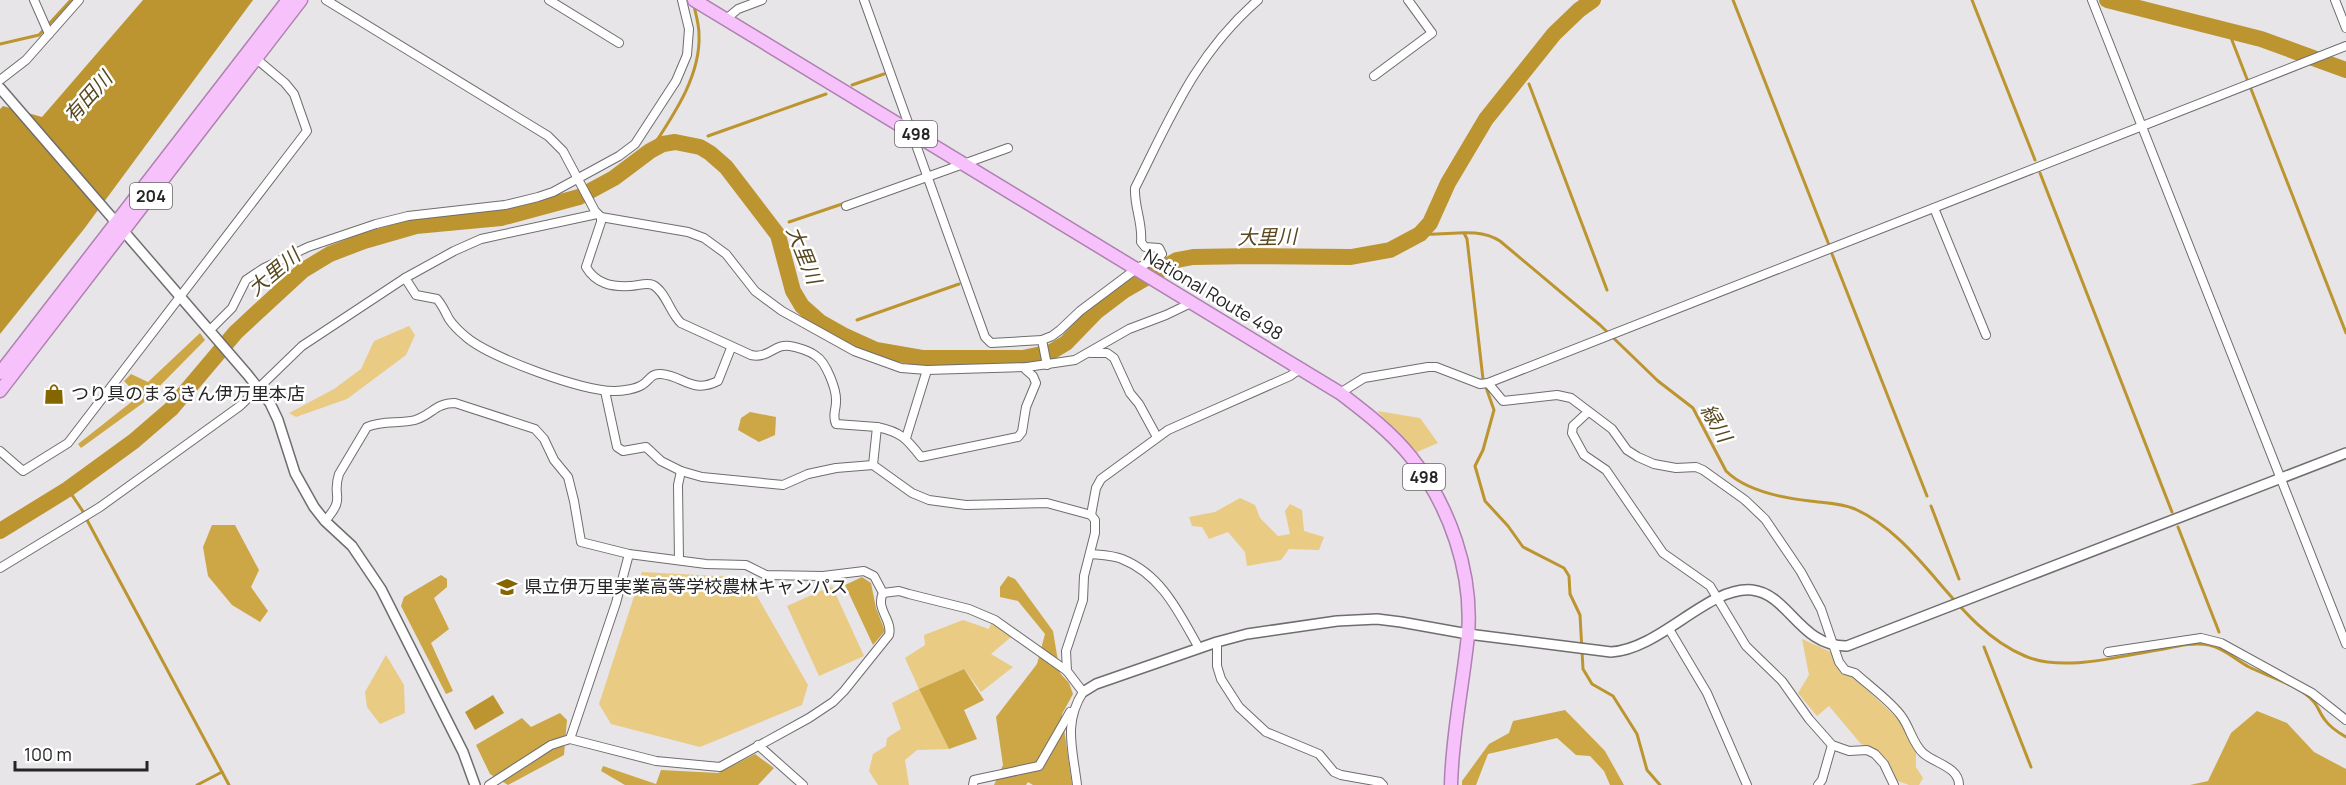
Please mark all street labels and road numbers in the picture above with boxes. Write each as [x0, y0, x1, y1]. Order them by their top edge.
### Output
road number: 498 [895, 121, 937, 147]
road number: 204 [130, 183, 172, 209]
street label: National Route 498 [1139, 243, 1288, 345]
road number: 498 [1403, 464, 1445, 490]

